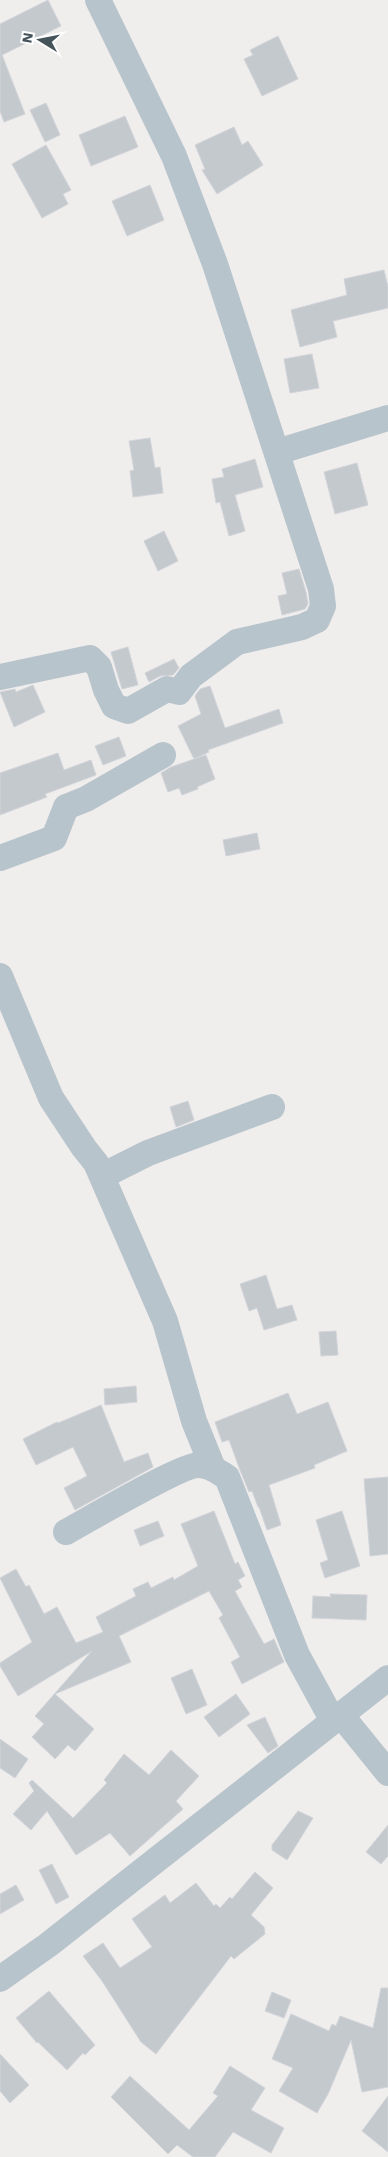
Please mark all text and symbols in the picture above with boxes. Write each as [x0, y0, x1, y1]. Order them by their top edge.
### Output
north arrow [15, 15, 65, 65]
text: N [18, 31, 36, 44]

